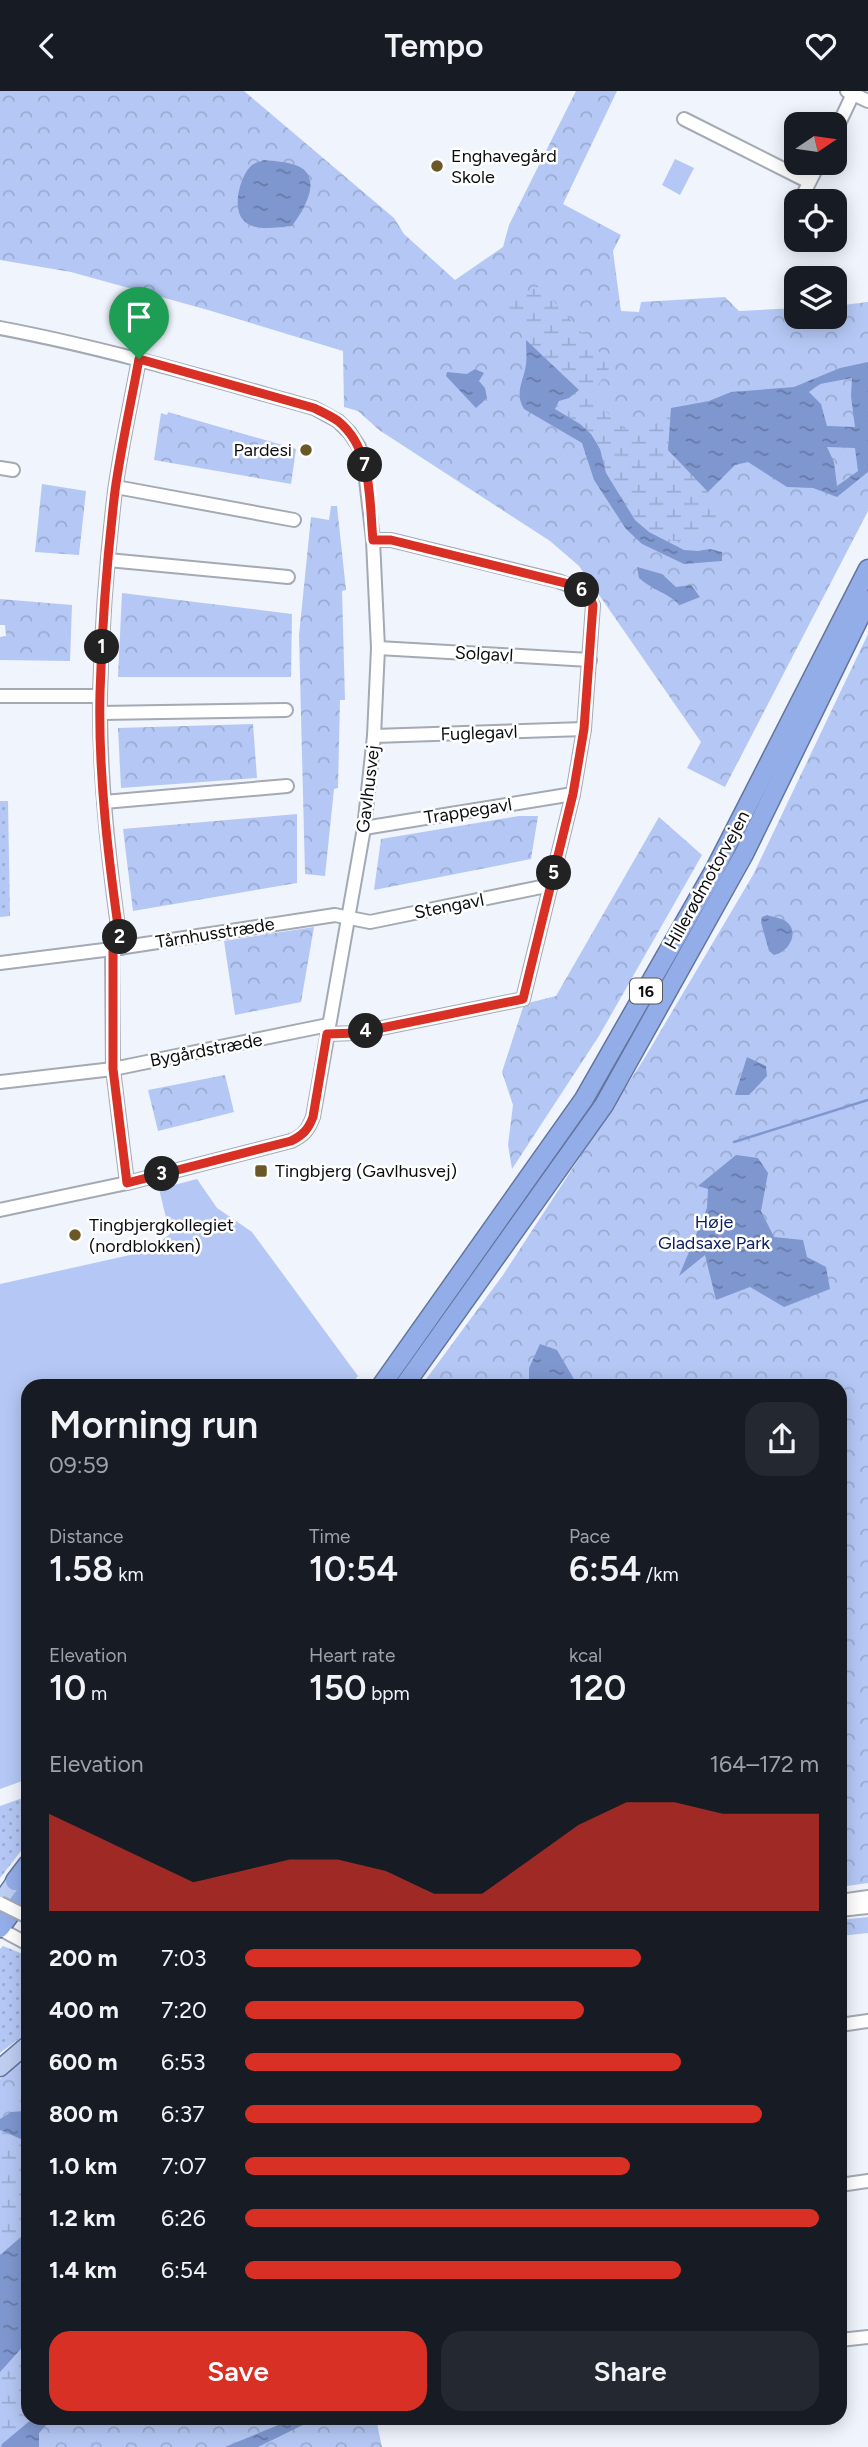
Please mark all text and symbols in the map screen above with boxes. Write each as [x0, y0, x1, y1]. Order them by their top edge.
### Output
icon: back [28, 27, 66, 65]
text: Tempo [384, 27, 484, 65]
icon: heart [802, 27, 840, 65]
north arrow [784, 112, 847, 175]
map controls [784, 112, 847, 329]
place label: Enghavegård Skole [451, 145, 557, 188]
marker: Enghavegård Skole [429, 158, 445, 174]
button: locate [784, 189, 847, 252]
button: layers [784, 266, 847, 329]
pin [109, 287, 169, 359]
icon: arrive [120, 298, 158, 336]
place label: Pardesi [234, 439, 292, 461]
marker: Pardesi [298, 442, 314, 458]
pin: 7 [348, 447, 382, 483]
text: 7 [359, 453, 370, 476]
pin: 6 [564, 573, 600, 607]
text: 6 [576, 578, 587, 601]
pin: 1 [84, 629, 119, 665]
text: 1 [97, 635, 106, 658]
street label: Solgavl [454, 641, 514, 667]
street label: Fuglegavl [440, 721, 518, 745]
street label: Gavlhusvej [352, 744, 384, 834]
street label: Trappegavl [423, 793, 513, 829]
street label: Hillerødmotorvejen [660, 807, 754, 953]
pin: 5 [536, 855, 572, 891]
text: 5 [548, 861, 559, 884]
street label: Stengavl [412, 888, 486, 924]
street label: Tårnhusstræde [154, 913, 276, 953]
pin: 2 [102, 919, 138, 955]
text: 2 [114, 925, 125, 948]
road number: 16 [630, 979, 662, 1003]
pin: 4 [348, 1013, 384, 1049]
text: 4 [359, 1019, 372, 1042]
street label: Bygårdstræde [148, 1028, 264, 1072]
pin: 3 [144, 1157, 180, 1191]
place label: Tingbjerg (Gavlhusvej) [275, 1160, 457, 1182]
text: 3 [156, 1162, 167, 1185]
marker: Tingbjerg (Gavlhusvej) [253, 1163, 269, 1179]
park label: Høje Gladsaxe Park [658, 1211, 770, 1254]
place label: Tingbjergkollegiet (nordblokken) [89, 1214, 234, 1257]
marker: Tingbjergkollegiet (nordblokken) [67, 1227, 83, 1243]
text: Morning run [49, 1402, 258, 1448]
button: share [745, 1402, 819, 1476]
text: 09:59 [49, 1451, 109, 1479]
text: Distance [49, 1525, 123, 1548]
text: Time [309, 1525, 350, 1548]
text: Pace [569, 1525, 610, 1548]
text: 1.58 [49, 1548, 113, 1590]
text: 10:54 [309, 1548, 398, 1590]
text: 6:54 [569, 1548, 641, 1590]
text: km [113, 1563, 144, 1586]
text: /km [641, 1563, 679, 1586]
text: Elevation [49, 1644, 127, 1667]
text: Heart rate [309, 1644, 395, 1667]
text: kcal [569, 1644, 602, 1667]
text: 10 [49, 1667, 86, 1709]
text: 150 [309, 1667, 366, 1709]
text: 120 [569, 1667, 626, 1709]
text: m [86, 1682, 107, 1705]
text: bpm [366, 1682, 410, 1705]
text: Elevation [49, 1750, 144, 1778]
text: 164–172 m [710, 1750, 819, 1778]
text: 200 m [49, 1944, 118, 1972]
text: 7:03 [161, 1944, 206, 1972]
text: 400 m [49, 1996, 119, 2024]
text: 7:20 [161, 1996, 207, 2024]
text: 600 m [49, 2048, 118, 2076]
text: 6:53 [161, 2048, 206, 2076]
text: 800 m [49, 2100, 118, 2128]
text: 6:37 [161, 2100, 205, 2128]
text: 1.0 km [49, 2152, 117, 2180]
text: 7:07 [161, 2152, 206, 2180]
text: 1.2 km [49, 2204, 116, 2232]
text: 6:26 [161, 2204, 206, 2232]
text: 1.4 km [49, 2256, 117, 2284]
text: 6:54 [161, 2256, 207, 2284]
button: Save [49, 2331, 427, 2411]
button: Share [441, 2331, 819, 2411]

